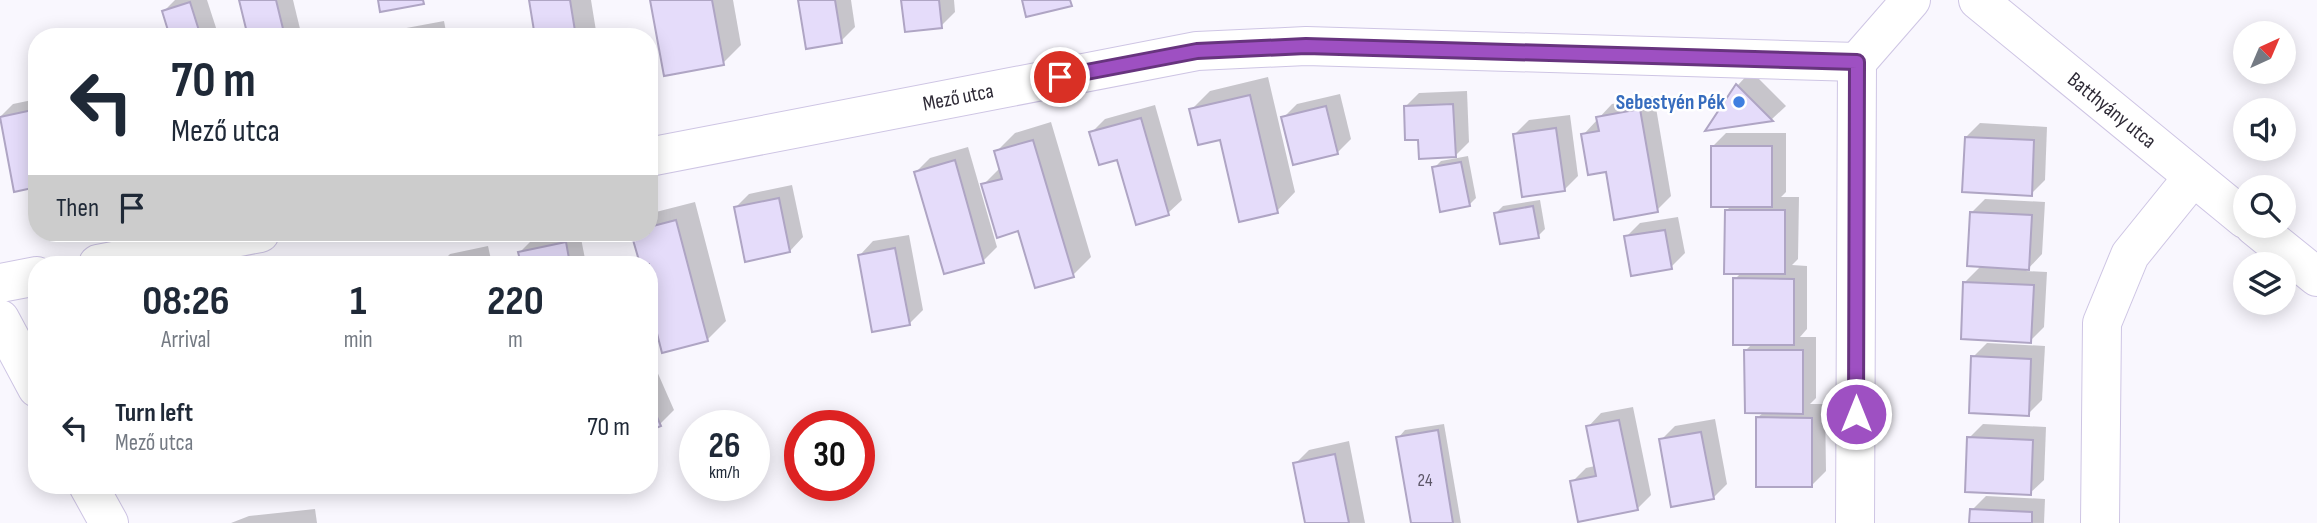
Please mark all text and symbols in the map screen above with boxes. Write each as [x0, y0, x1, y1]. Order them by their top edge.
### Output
north arrow [2233, 21, 2296, 84]
map controls [2233, 21, 2296, 315]
pin [1030, 47, 1090, 107]
text: 70 m [171, 52, 256, 111]
icon: left [56, 56, 147, 147]
icon: arrive [1041, 58, 1079, 96]
street label: Batthyány utca [2062, 67, 2161, 154]
street label: Mező utca [921, 78, 996, 117]
place label: Sebestyén Pék [1616, 90, 1725, 115]
marker: Sebestyén Pék [1731, 94, 1747, 110]
button: sound [2233, 98, 2296, 161]
text: Mező utca [171, 112, 280, 151]
button: search [2233, 175, 2296, 238]
icon: arrive [113, 189, 151, 227]
text: Then [56, 193, 99, 224]
button: layers [2233, 252, 2296, 315]
text: 08:26 [142, 276, 230, 327]
text: 1 [350, 276, 366, 327]
text: 220 [487, 276, 544, 327]
text: Arrival [161, 326, 211, 354]
text: min [344, 326, 373, 354]
text: m [508, 326, 523, 354]
position arrow [1819, 377, 1893, 451]
text: Turn left [115, 398, 193, 429]
icon: left [56, 409, 94, 447]
speed limit sign: 30 [784, 410, 875, 501]
text: 70 m [587, 412, 630, 443]
text: 26 [709, 425, 740, 468]
text: Mező utca [115, 429, 193, 457]
text: km/h [709, 462, 740, 483]
house number: 24 [1418, 470, 1433, 491]

